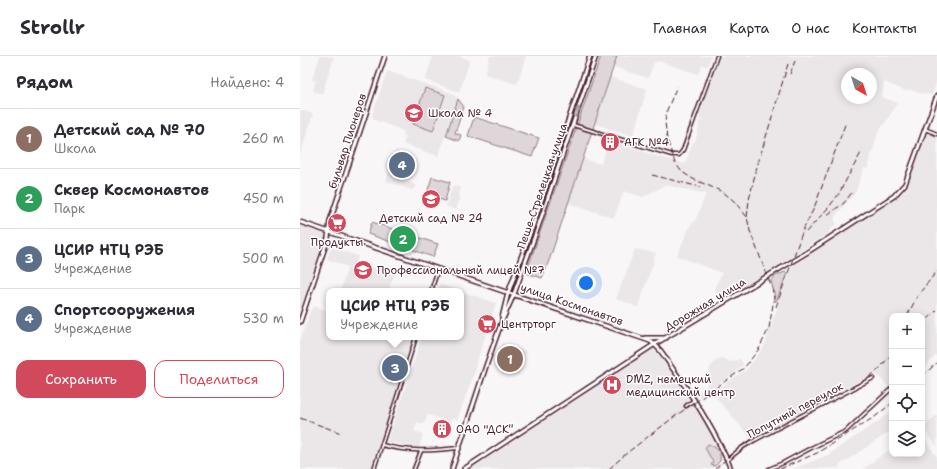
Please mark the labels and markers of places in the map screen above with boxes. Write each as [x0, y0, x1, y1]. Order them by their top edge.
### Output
school or university icon: Школа № 4 [403, 102, 425, 124]
place label: Школа № 4 [428, 106, 492, 121]
building icon: АГК №4 [599, 131, 621, 153]
place label: АГК №4 [624, 135, 670, 150]
pin: 4 [389, 150, 415, 180]
school or university icon: Детский сад № 24 [420, 188, 442, 210]
place label: Детский сад № 24 [379, 211, 483, 226]
supermarket icon: Продукты [326, 212, 348, 234]
pin: 2 [390, 224, 416, 254]
place label: Продукты [311, 235, 363, 250]
school or university icon: Профессиональный лицей №7 [352, 259, 374, 281]
place label: Профессиональный лицей №7 [377, 263, 545, 278]
supermarket icon: Центрторг [476, 313, 498, 335]
place label: Центрторг [501, 317, 556, 332]
pin: 1 [497, 344, 523, 374]
pin: 3 [382, 353, 408, 383]
place label: DMZ, немецкий медицинский центр [626, 372, 735, 400]
hospital icon: DMZ, немецкий медицинский центр [601, 374, 623, 396]
building icon: ОАО "ДСК" [431, 418, 453, 440]
place label: ОАО "ДСК" [456, 422, 514, 437]

